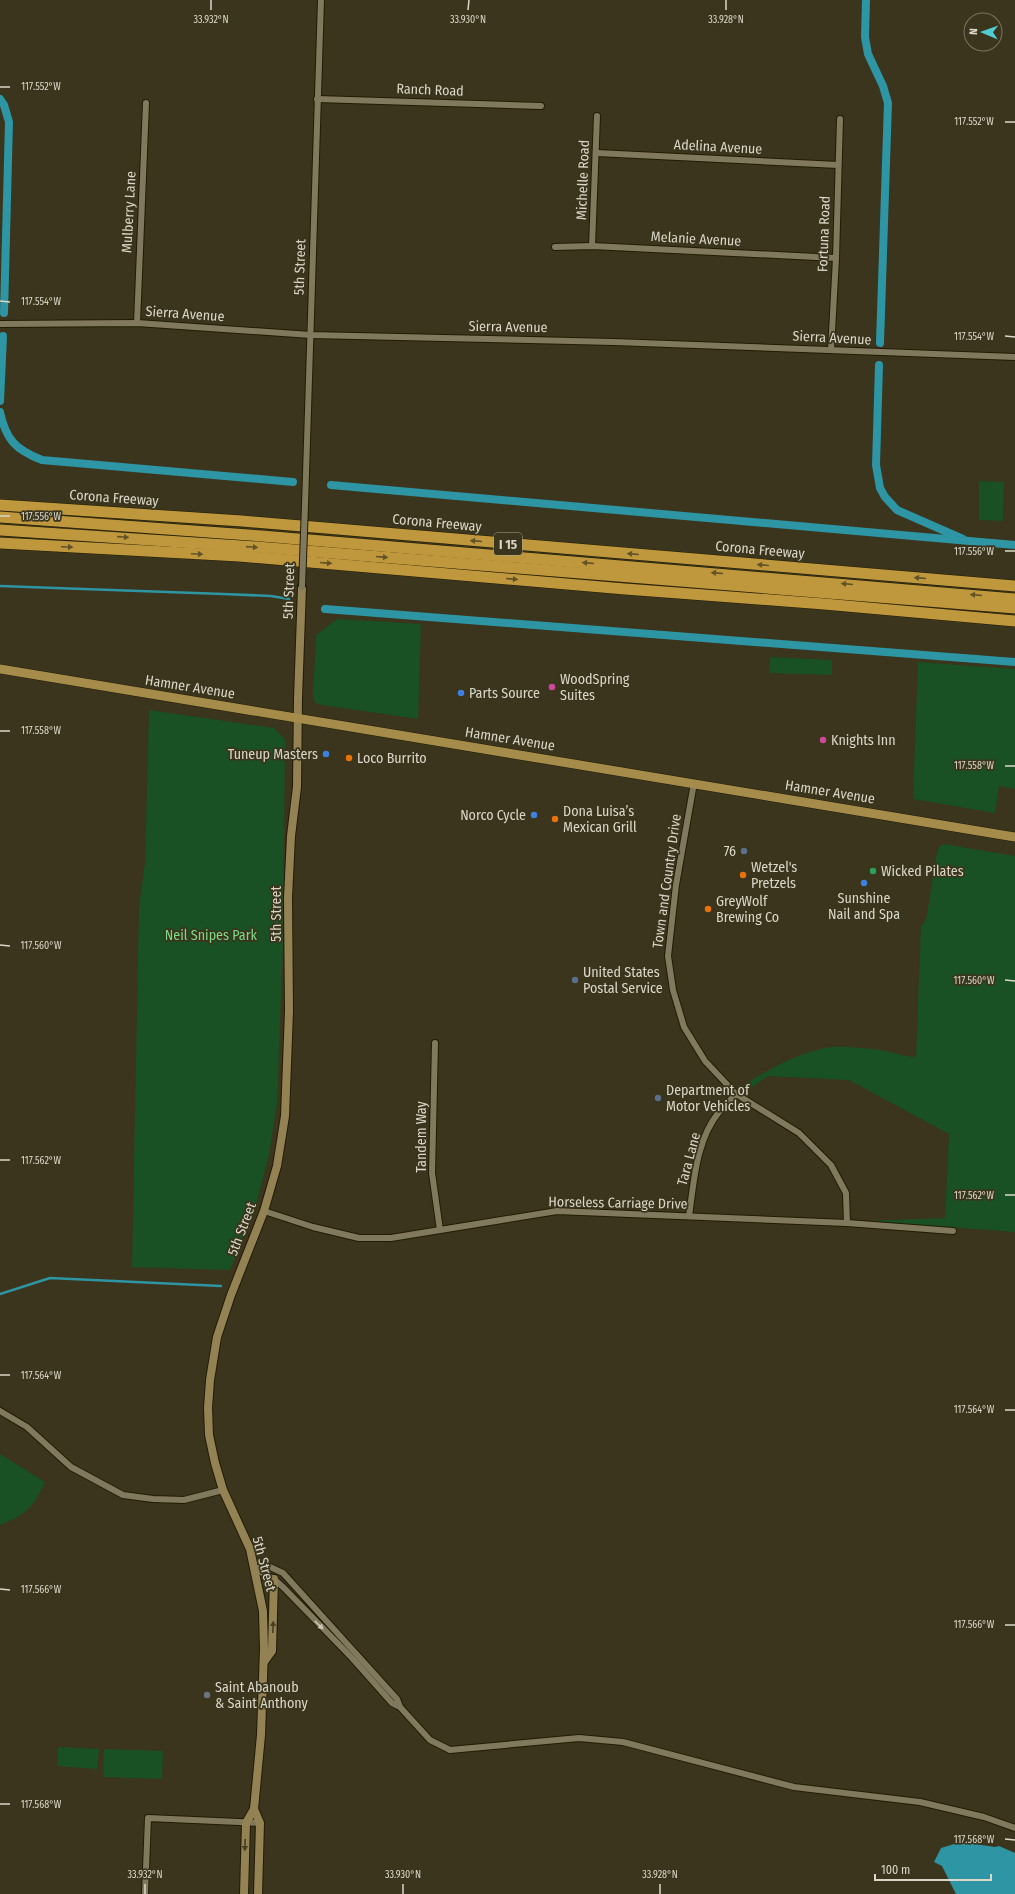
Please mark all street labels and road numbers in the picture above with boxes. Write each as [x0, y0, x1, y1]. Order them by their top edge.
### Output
street label: Ranch Road [396, 80, 464, 100]
street label: Adelina Avenue [673, 136, 763, 158]
street label: Michelle Road [573, 140, 593, 220]
street label: Mulberry Lane [118, 171, 140, 253]
street label: Fortuna Road [814, 196, 834, 272]
street label: Melanie Avenue [650, 228, 742, 250]
street label: 5th Street [291, 238, 309, 295]
street label: Sierra Avenue [145, 303, 225, 325]
street label: Sierra Avenue [468, 318, 548, 336]
street label: Sierra Avenue [792, 327, 872, 349]
street label: Corona Freeway [69, 486, 160, 510]
street label: Corona Freeway [392, 511, 483, 535]
road number: I 15 [494, 533, 522, 555]
street label: Corona Freeway [715, 538, 806, 562]
street label: 5th Street [280, 562, 298, 619]
street label: Hamner Avenue [144, 672, 236, 702]
street label: Hamner Avenue [464, 724, 556, 754]
street label: Hamner Avenue [784, 777, 876, 807]
street label: Town and Country Drive [649, 813, 685, 949]
street label: 5th Street [268, 886, 285, 942]
street label: Tandem Way [413, 1101, 430, 1173]
street label: Tara Lane [674, 1130, 704, 1188]
street label: Horseless Carriage Drive [548, 1193, 688, 1213]
street label: 5th Street [224, 1199, 260, 1258]
street label: 5th Street [249, 1535, 280, 1594]

